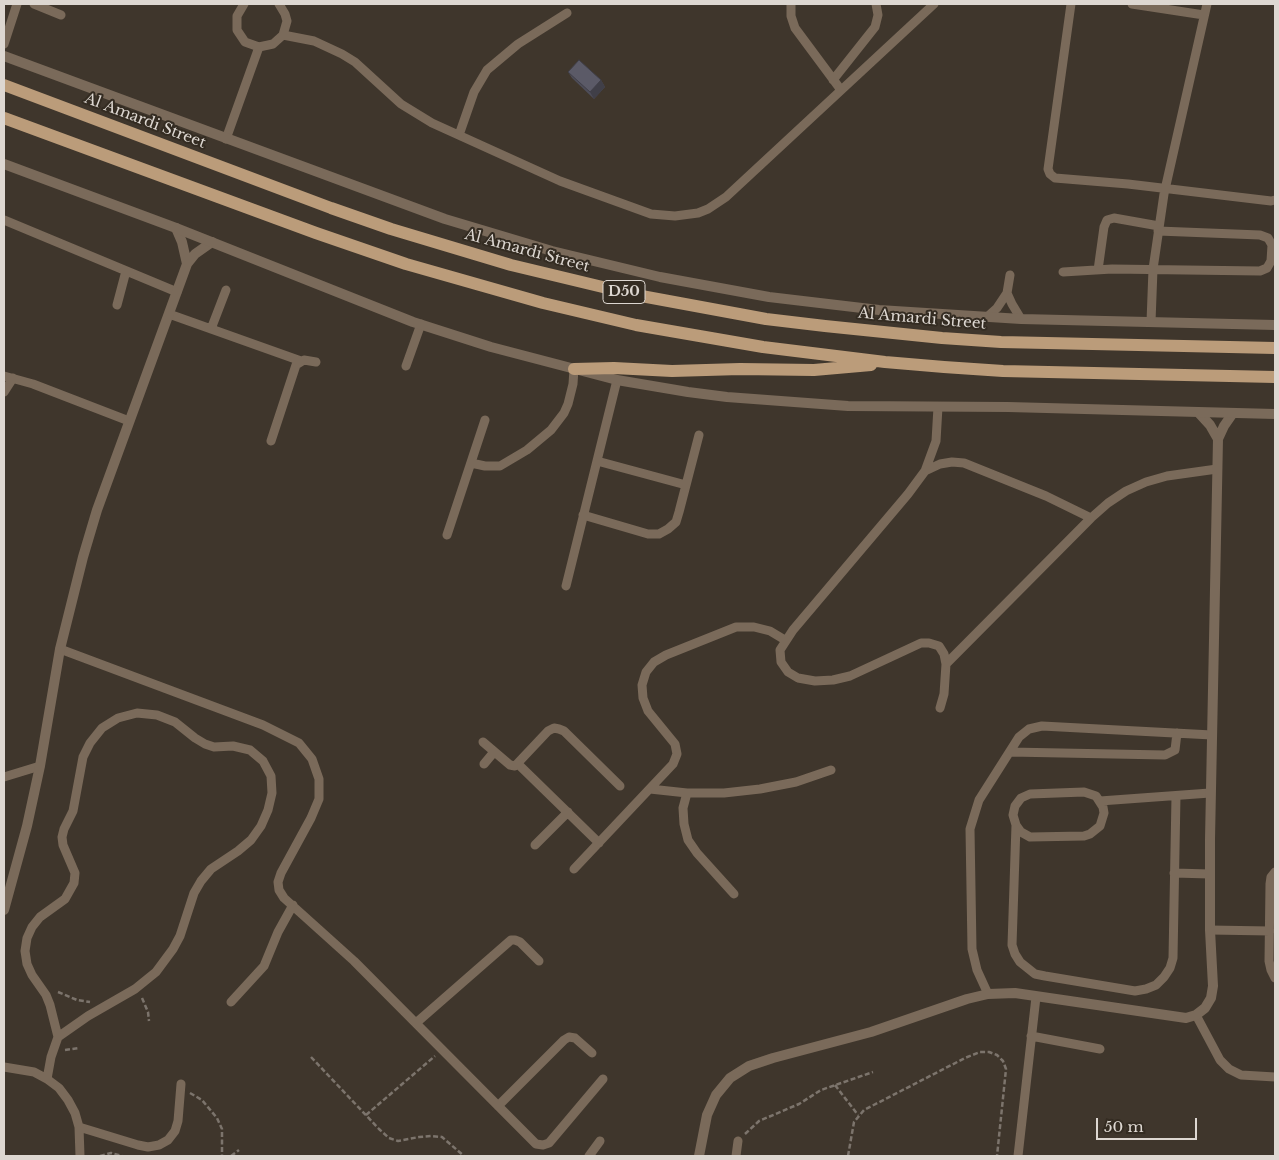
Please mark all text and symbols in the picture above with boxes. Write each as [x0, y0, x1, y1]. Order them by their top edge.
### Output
street label: Al Amardi Street [82, 90, 208, 152]
street label: Al Amardi Street [463, 226, 591, 276]
road number: D50 [603, 280, 645, 304]
street label: Al Amardi Street [857, 304, 987, 334]
scale bar [1099, 1108, 1200, 1140]
text: 50 m [1104, 1117, 1144, 1136]

